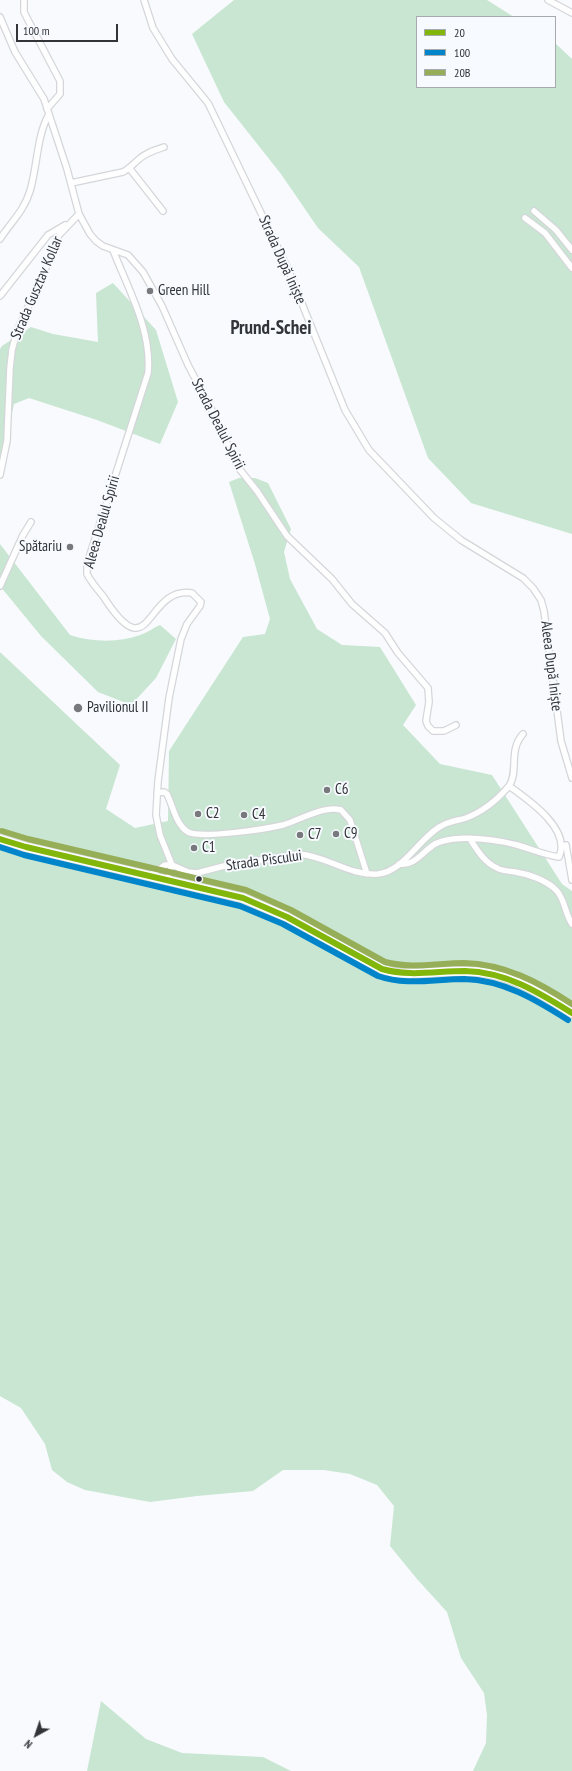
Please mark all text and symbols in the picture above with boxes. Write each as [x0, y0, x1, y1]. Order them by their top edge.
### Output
scale bar [18, 16, 120, 42]
legend [416, 16, 556, 88]
text: 100 m [23, 23, 50, 38]
text: 20 [454, 25, 465, 40]
text: 100 [454, 45, 470, 60]
text: 20B [454, 65, 470, 80]
street label: Strada După Iniște [254, 213, 310, 307]
street label: Strada Gusztav Kollar [7, 234, 67, 342]
place label: Green Hill [158, 282, 210, 300]
marker: Green Hill [145, 286, 155, 296]
district label: Prund-Schei [230, 318, 312, 340]
street label: Strada Dealul Spirii [187, 375, 249, 473]
street label: Aleea Dealul Spirii [80, 474, 124, 570]
place label: Spătariu [19, 538, 62, 556]
marker: Spătariu [65, 542, 75, 552]
street label: Aleea După Iniște [537, 620, 565, 712]
place label: Pavilionul II [87, 699, 148, 717]
marker: Pavilionul II [72, 702, 84, 714]
place label: C6 [335, 781, 349, 799]
marker: C6 [322, 785, 332, 795]
place label: C2 [206, 805, 220, 823]
place label: C4 [252, 806, 266, 824]
marker: C2 [193, 809, 203, 819]
marker: C4 [239, 810, 249, 820]
place label: C9 [344, 825, 358, 843]
place label: C7 [308, 826, 322, 844]
marker: C9 [331, 829, 341, 839]
marker: C7 [295, 830, 305, 840]
place label: C1 [202, 839, 216, 857]
marker: C1 [189, 843, 199, 853]
street label: Strada Piscului [225, 847, 303, 875]
unlabelled marker [194, 874, 204, 884]
north arrow [16, 1715, 56, 1755]
text: N [22, 1737, 35, 1751]

